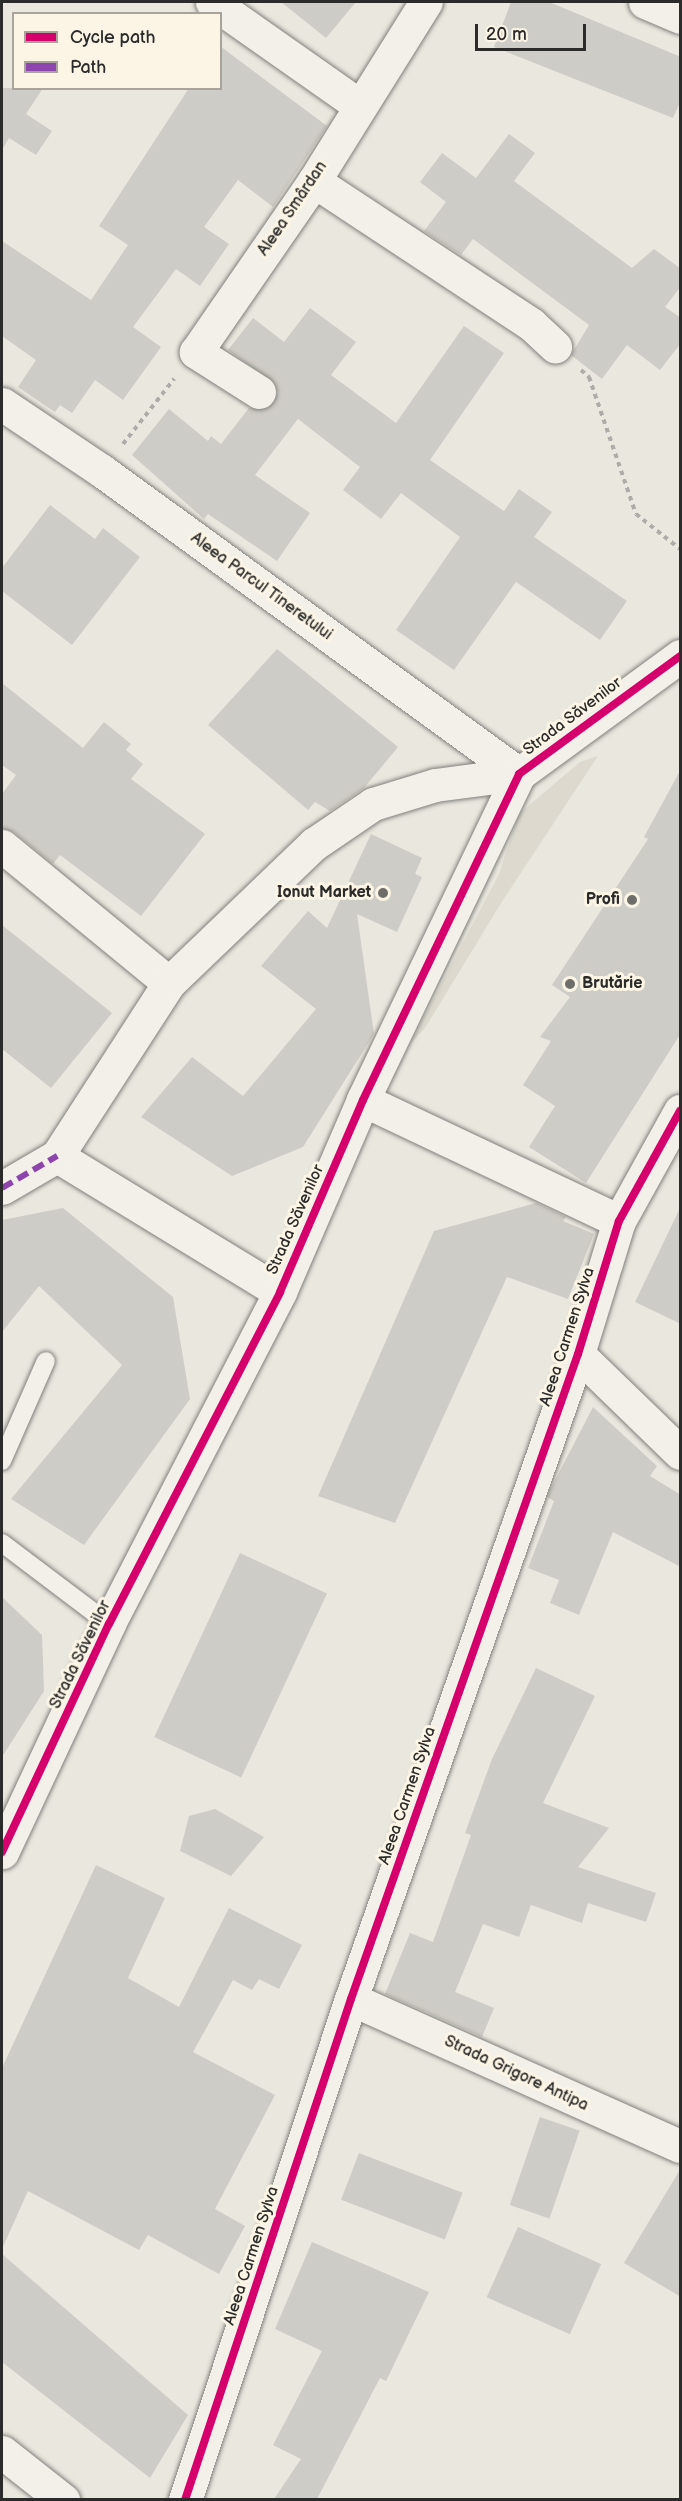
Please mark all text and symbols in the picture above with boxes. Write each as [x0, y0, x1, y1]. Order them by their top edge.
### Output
legend [12, 12, 222, 90]
scale bar [478, 12, 589, 50]
text: 20 m [486, 24, 527, 45]
text: Cycle path [70, 27, 156, 48]
text: Path [70, 57, 106, 78]
street label: Aleea Smârdan [254, 158, 332, 260]
street label: Aleea Parcul Tineretului [186, 529, 336, 645]
street label: Strada Săvenilor [520, 674, 626, 760]
place label: Ionut Market [277, 883, 371, 903]
marker: Ionut Market [376, 886, 390, 900]
place label: Profi [586, 890, 620, 910]
marker: Profi [625, 893, 639, 907]
place label: Brutărie [582, 974, 642, 994]
marker: Brutărie [563, 977, 577, 991]
street label: Strada Săvenilor [263, 1162, 329, 1278]
street label: Aleea Carmen Sylva [536, 1265, 600, 1409]
street label: Strada Săvenilor [46, 1598, 116, 1712]
street label: Aleea Carmen Sylva [375, 1724, 441, 1868]
street label: Strada Grigore Antipa [441, 2032, 591, 2116]
street label: Aleea Carmen Sylva [220, 2184, 284, 2328]

